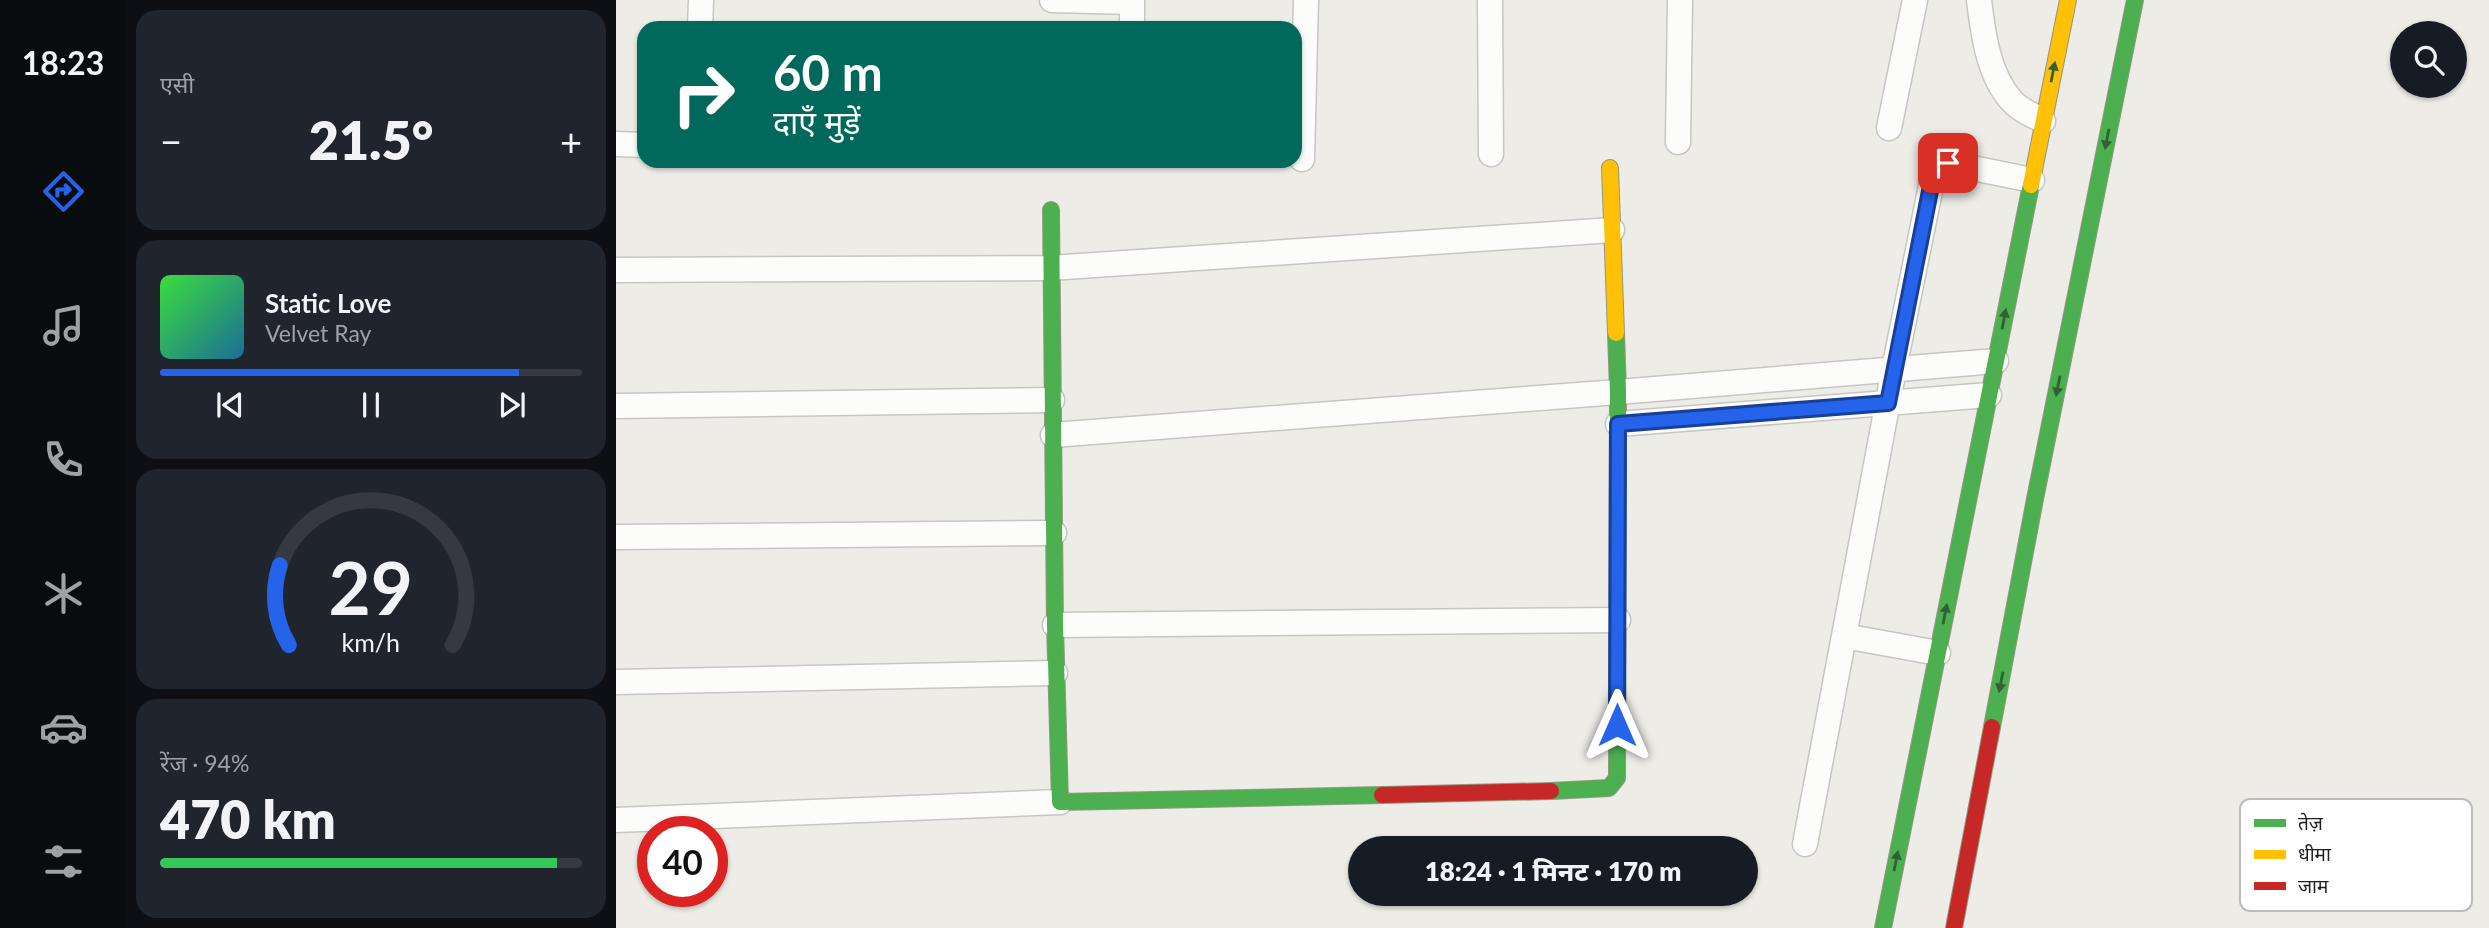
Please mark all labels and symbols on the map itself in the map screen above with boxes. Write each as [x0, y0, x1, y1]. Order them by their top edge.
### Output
one-way arrow [2048, 61, 2059, 83]
one-way arrow [2102, 128, 2113, 150]
pin [1918, 133, 1978, 193]
one-way arrow [1999, 308, 2010, 330]
one-way arrow [2052, 375, 2063, 397]
one-way arrow [1940, 603, 1951, 625]
one-way arrow [1995, 671, 2006, 693]
position arrow [1580, 688, 1654, 762]
legend [2240, 799, 2472, 911]
text: तेज़ [2298, 811, 2324, 834]
speed limit sign: 40 [637, 816, 728, 907]
text: धीमा [2298, 842, 2332, 865]
one-way arrow [1891, 850, 1902, 872]
text: जाम [2298, 874, 2329, 897]

